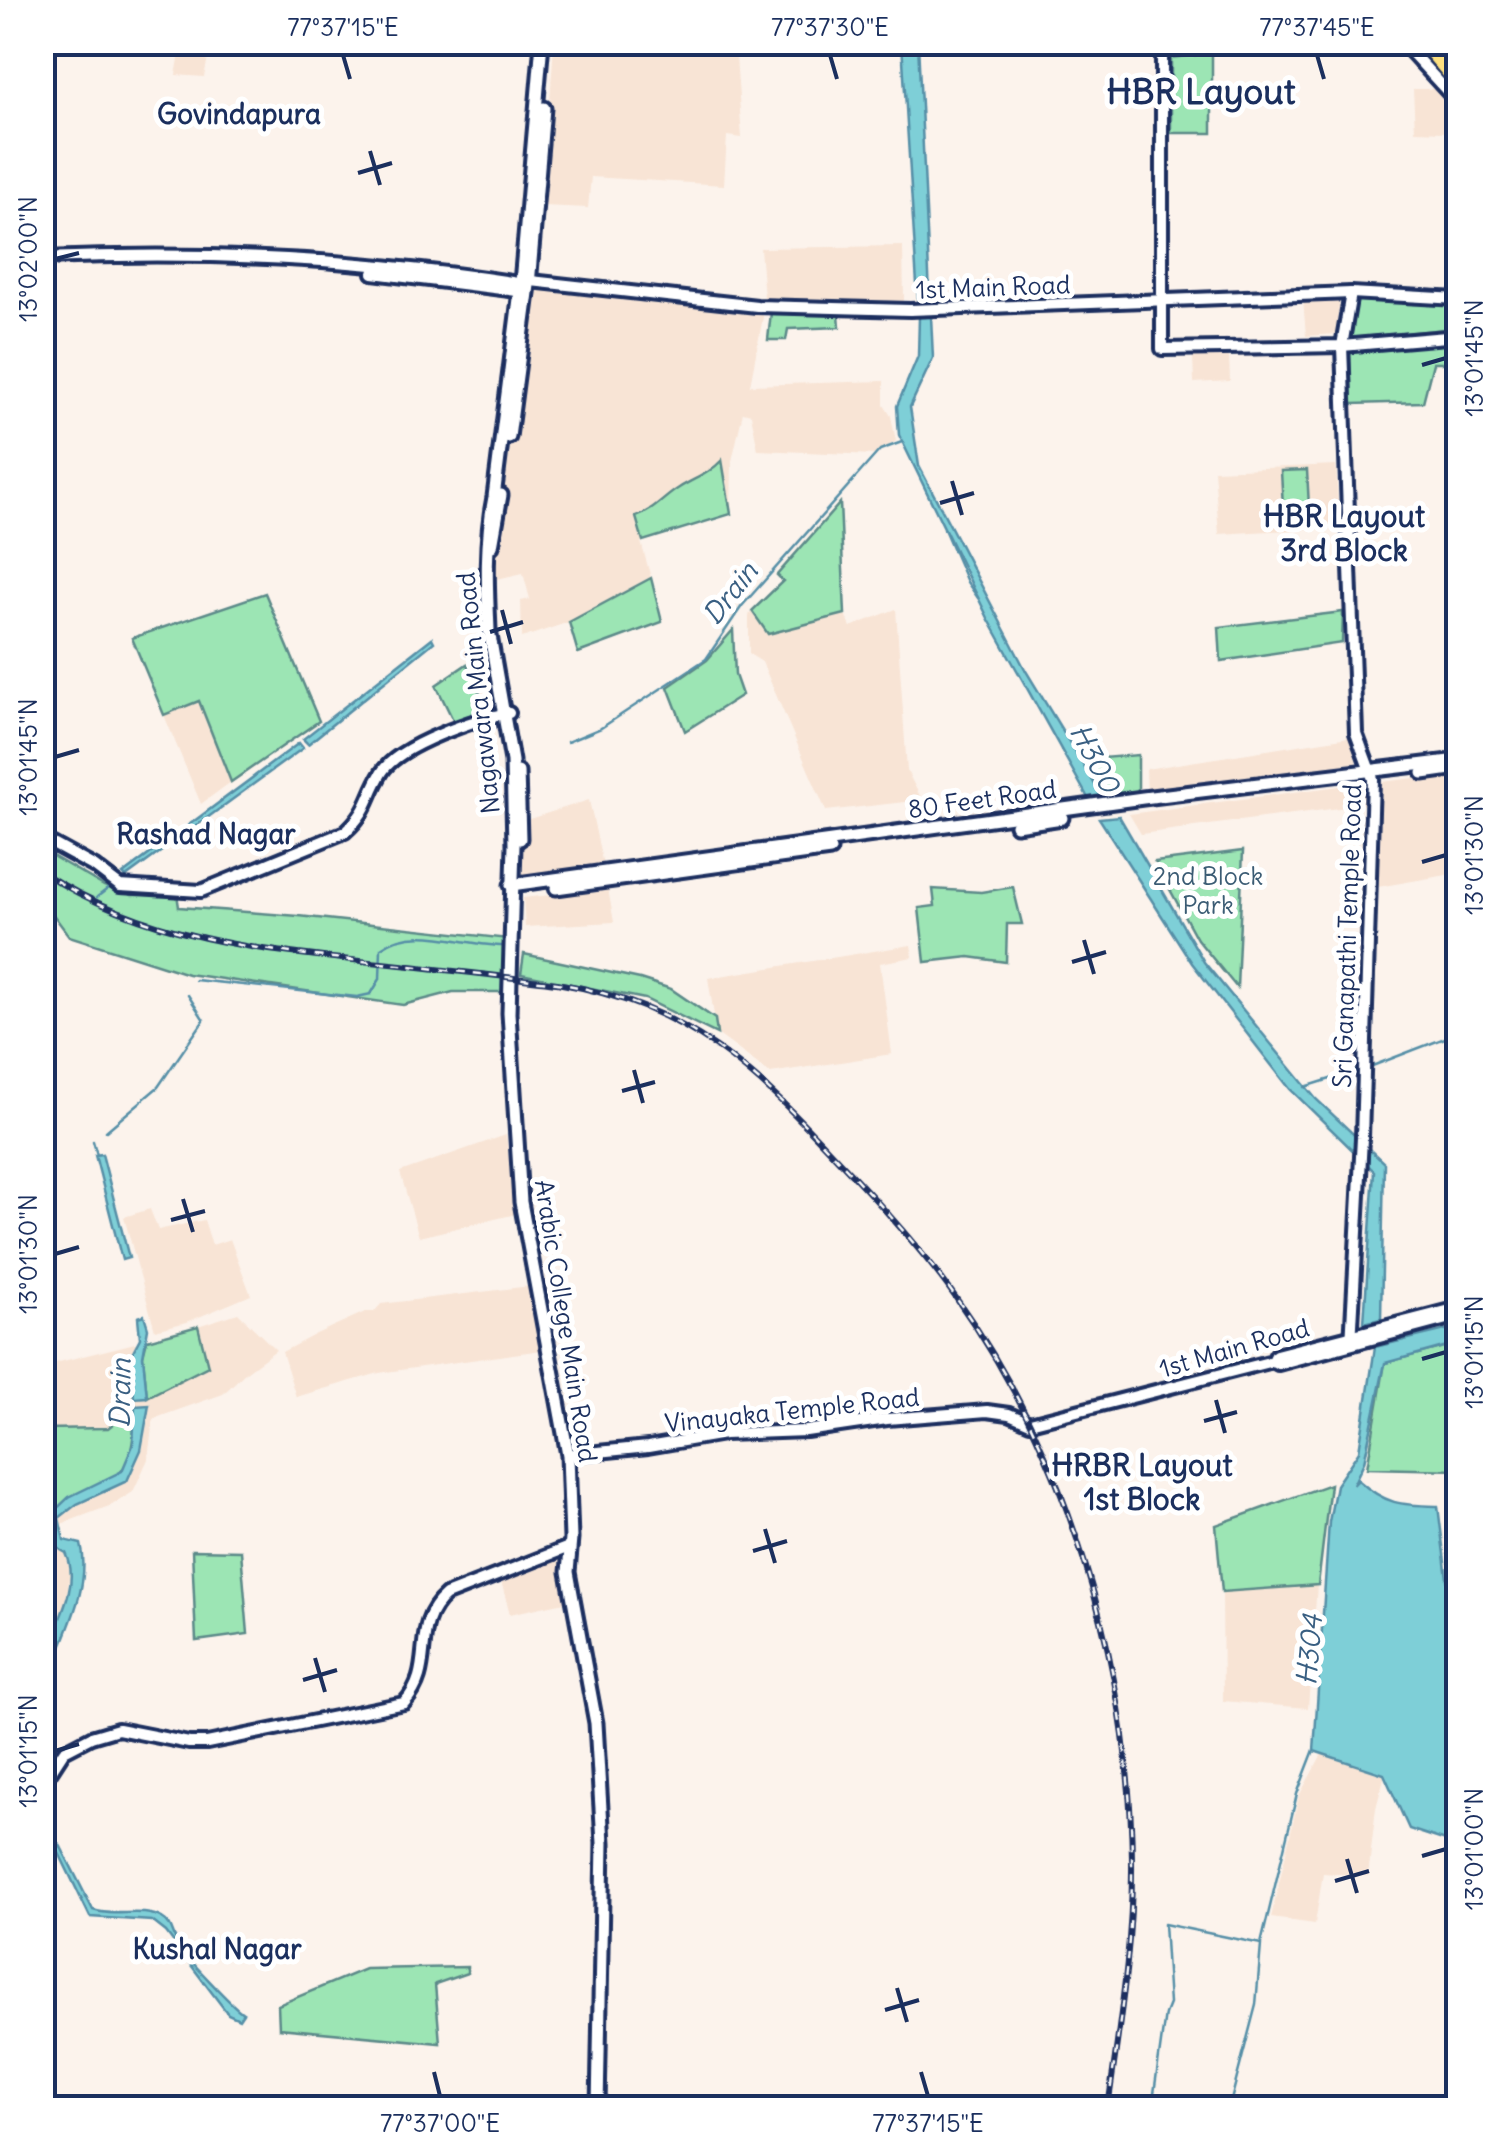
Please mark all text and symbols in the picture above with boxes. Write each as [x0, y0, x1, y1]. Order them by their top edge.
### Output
text: 77°37'15"E [287, 11, 399, 43]
text: 77°37'30"E [771, 11, 889, 43]
text: 77°37'45"E [1259, 11, 1375, 43]
district label: HBR Layout [1106, 69, 1296, 113]
district label: Govindapura [157, 96, 321, 132]
text: 13°02'00"N [12, 196, 44, 322]
street label: 1st Main Road [915, 268, 1071, 306]
text: 13°01'45"N [1458, 299, 1490, 417]
district label: HBR Layout 3rd Block [1263, 497, 1425, 569]
water label: Drain [694, 554, 766, 631]
street label: Nagawara Main Road [449, 571, 507, 815]
text: 13°01'45"N [12, 698, 44, 816]
water label: H300 [1062, 717, 1129, 801]
street label: 80 Feet Road [906, 773, 1058, 825]
street label: Sri Ganapathi Temple Road [1326, 783, 1368, 1089]
text: 13°01'30"N [1458, 795, 1490, 915]
district label: Rashad Nagar [116, 816, 296, 852]
park label: 2nd Block Park [1153, 860, 1263, 921]
street label: Arabic College Main Road [528, 1177, 604, 1465]
text: 13°01'30"N [12, 1194, 44, 1314]
text: 13°01'15"N [1458, 1295, 1490, 1409]
street label: 1st Main Road [1155, 1311, 1313, 1385]
water label: Drain [101, 1357, 139, 1428]
street label: Vinayaka Temple Road [663, 1381, 921, 1439]
district label: HRBR Layout 1st Block [1051, 1446, 1233, 1518]
water label: H304 [1288, 1611, 1330, 1687]
text: 13°01'15"N [12, 1694, 44, 1808]
text: 13°01'00"N [1458, 1788, 1490, 1910]
district label: Kushal Nagar [132, 1931, 302, 1967]
text: 77°37'00"E [380, 2107, 500, 2139]
text: 77°37'15"E [872, 2107, 984, 2139]

